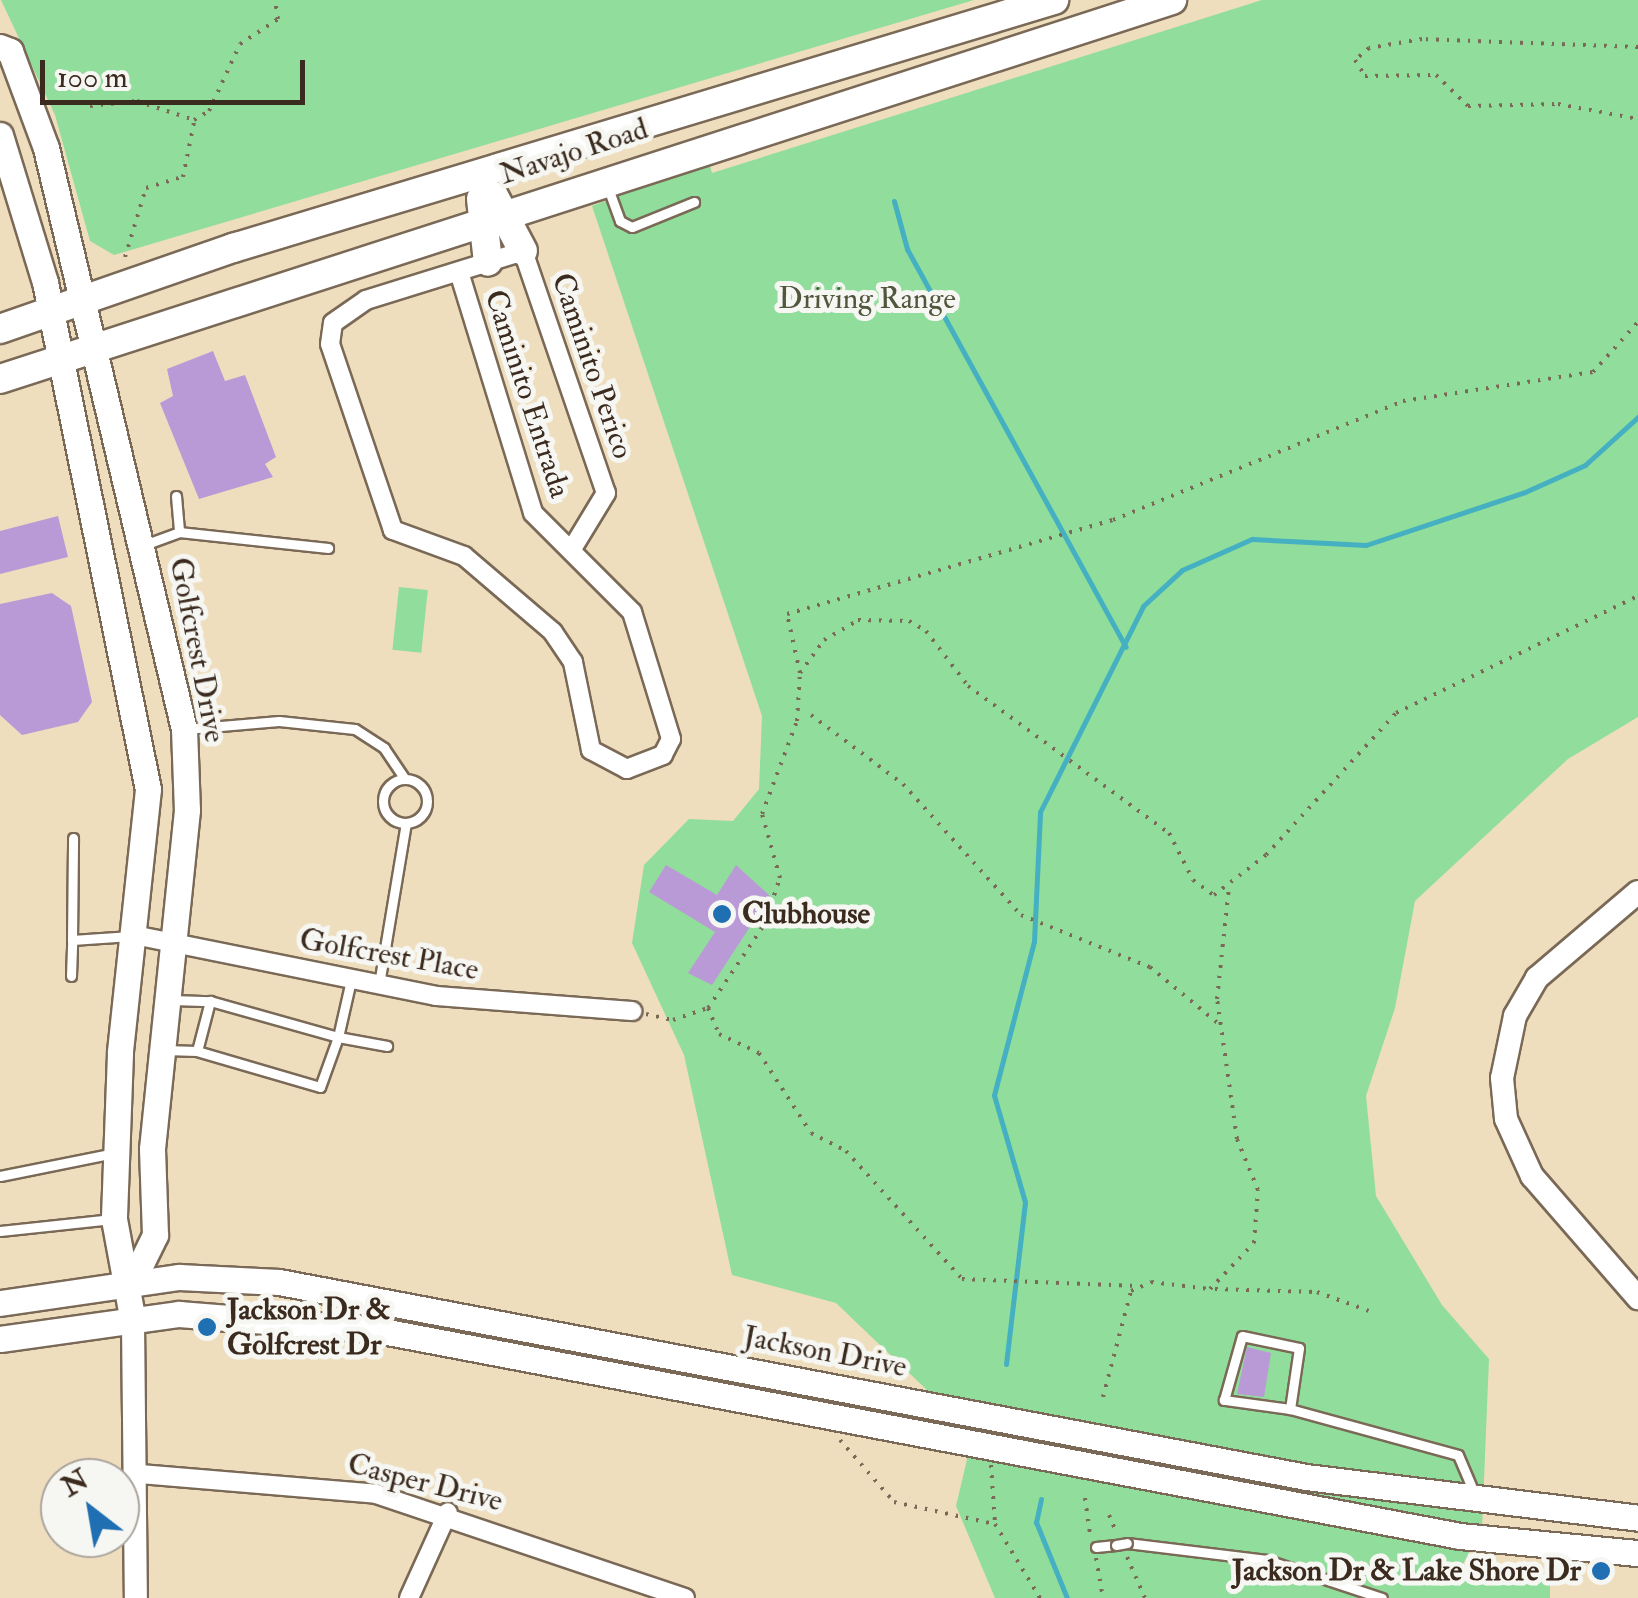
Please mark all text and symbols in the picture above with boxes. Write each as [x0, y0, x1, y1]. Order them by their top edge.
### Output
scale bar [45, 40, 310, 102]
text: 100 m [57, 59, 128, 96]
street label: Navajo Road [495, 111, 653, 193]
street label: Caminito Perico [543, 269, 641, 463]
park label: Driving Range [778, 281, 956, 317]
street label: Caminito Entrada [476, 286, 578, 502]
street label: Golfcrest Drive [161, 555, 233, 745]
place label: Clubhouse [742, 896, 870, 932]
marker: Clubhouse [711, 903, 733, 925]
street label: Golfcrest Place [297, 922, 481, 988]
place label: Jackson Dr & Golfcrest Dr [227, 1292, 391, 1362]
marker: Jackson Dr & Golfcrest Dr [196, 1316, 218, 1338]
street label: Jackson Drive [740, 1319, 910, 1385]
street label: Casper Drive [344, 1446, 506, 1520]
north arrow [40, 1458, 140, 1558]
text: N [56, 1462, 95, 1505]
place label: Jackson Dr & Lake Shore Dr [1232, 1553, 1581, 1589]
marker: Jackson Dr & Lake Shore Dr [1590, 1560, 1612, 1582]

